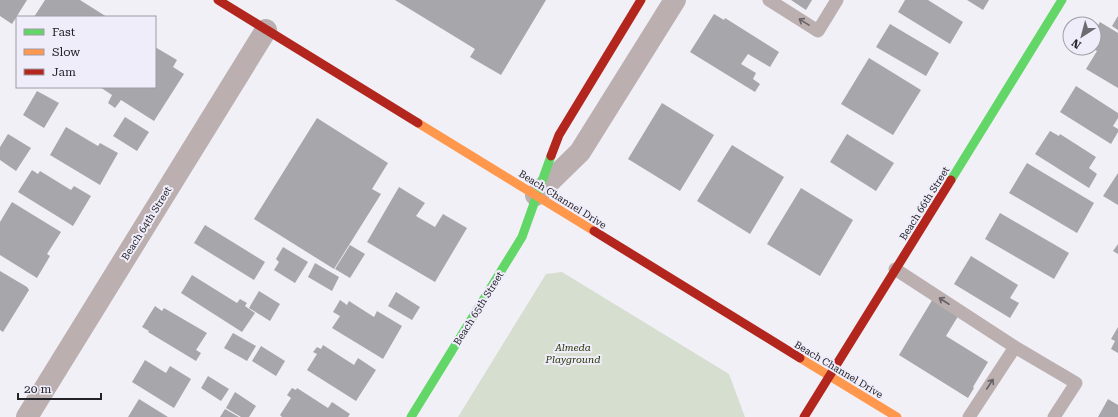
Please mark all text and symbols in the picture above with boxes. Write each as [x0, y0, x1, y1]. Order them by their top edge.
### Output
legend [16, 16, 156, 88]
north arrow [1062, 16, 1102, 56]
one-way arrow [798, 17, 810, 25]
text: Fast [52, 25, 76, 39]
text: N [1069, 36, 1084, 51]
text: Slow [52, 45, 80, 59]
text: Jam [52, 65, 76, 79]
street label: Beach 66th Street [897, 164, 952, 242]
street label: Beach Channel Drive [517, 168, 609, 231]
street label: Beach 64th Street [119, 184, 174, 262]
street label: Beach 65th Street [451, 269, 506, 347]
one-way arrow [939, 297, 950, 305]
street label: Beach Channel Drive [793, 339, 885, 400]
park label: Almeda Playground [545, 342, 600, 365]
scale bar [18, 375, 101, 401]
one-way arrow [987, 378, 995, 390]
text: 20 m [24, 382, 51, 396]

